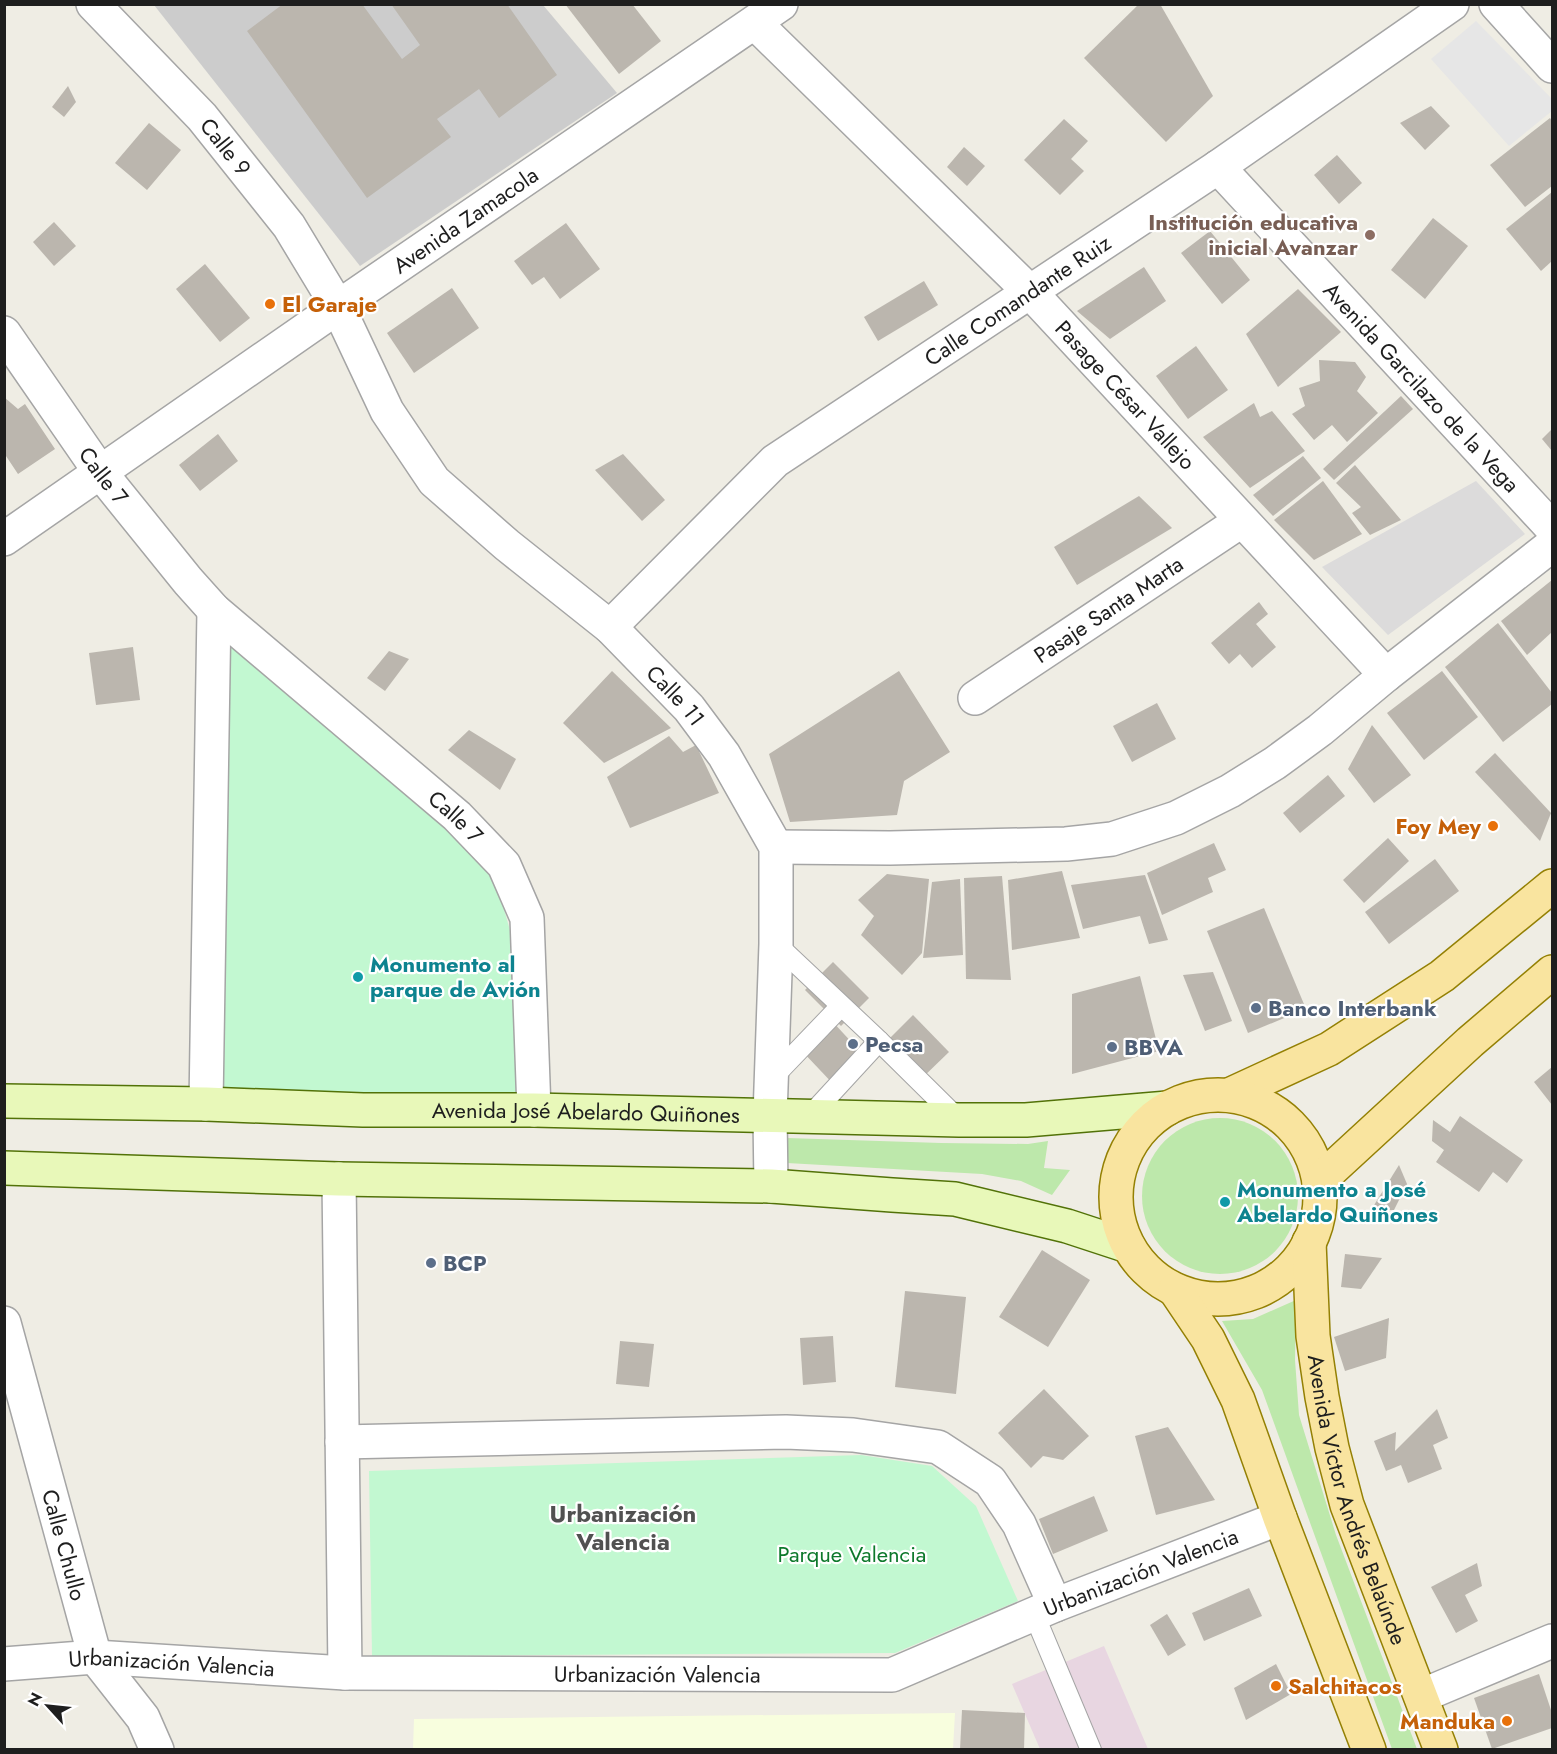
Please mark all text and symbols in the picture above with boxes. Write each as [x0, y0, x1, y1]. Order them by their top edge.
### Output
street label: Calle 9 [192, 111, 259, 183]
street label: Avenida Zamacola [386, 159, 544, 281]
place label: Institución educativa inicial Avanzar [1148, 206, 1358, 263]
street label: Calle Comandante Ruiz [918, 227, 1117, 374]
marker: Institución educativa inicial Avanzar [1363, 228, 1377, 242]
street label: Avenida Garcilazo de la Vega [1316, 275, 1527, 500]
place label: El Garaje [282, 288, 377, 320]
marker: El Garaje [263, 297, 277, 311]
street label: Pasage César Vallejo [1048, 313, 1203, 477]
street label: Calle 7 [71, 440, 136, 512]
street label: Pasaje Santa Marta [1027, 548, 1189, 671]
street label: Calle 11 [639, 657, 713, 732]
street label: Calle 7 [421, 782, 491, 851]
place label: Foy Mey [1395, 810, 1482, 842]
marker: Foy Mey [1486, 819, 1500, 833]
place label: Monumento al parque de Avión [370, 948, 541, 1005]
marker: Monumento al parque de Avión [351, 970, 365, 984]
place label: Banco Interbank [1268, 992, 1437, 1024]
marker: Banco Interbank [1249, 1001, 1263, 1015]
place label: Pecsa [865, 1028, 923, 1060]
place label: BBVA [1124, 1031, 1184, 1063]
marker: Pecsa [846, 1037, 860, 1051]
marker: BBVA [1105, 1040, 1119, 1054]
street label: Avenida José Abelardo Quiñones [432, 1094, 740, 1131]
place label: Monumento a José Abelardo Quiñones [1236, 1173, 1438, 1230]
marker: Monumento a José Abelardo Quiñones [1218, 1195, 1232, 1209]
place label: BCP [443, 1247, 487, 1279]
marker: BCP [424, 1256, 438, 1270]
street label: Avenida Víctor Andrés Belaúnde [1300, 1352, 1415, 1649]
street label: Calle Chullo [34, 1486, 95, 1604]
district label: Urbanización Valencia [550, 1496, 696, 1559]
street label: Urbanización Valencia [1038, 1520, 1243, 1624]
park label: Parque Valencia [778, 1538, 926, 1570]
street label: Urbanización Valencia [67, 1641, 276, 1684]
street label: Urbanización Valencia [554, 1658, 761, 1691]
place label: Salchitacos [1288, 1670, 1402, 1702]
north arrow [18, 1676, 78, 1736]
marker: Salchitacos [1269, 1679, 1283, 1693]
text: N [22, 1689, 48, 1710]
place label: Manduka [1400, 1705, 1495, 1737]
marker: Manduka [1500, 1714, 1514, 1728]

